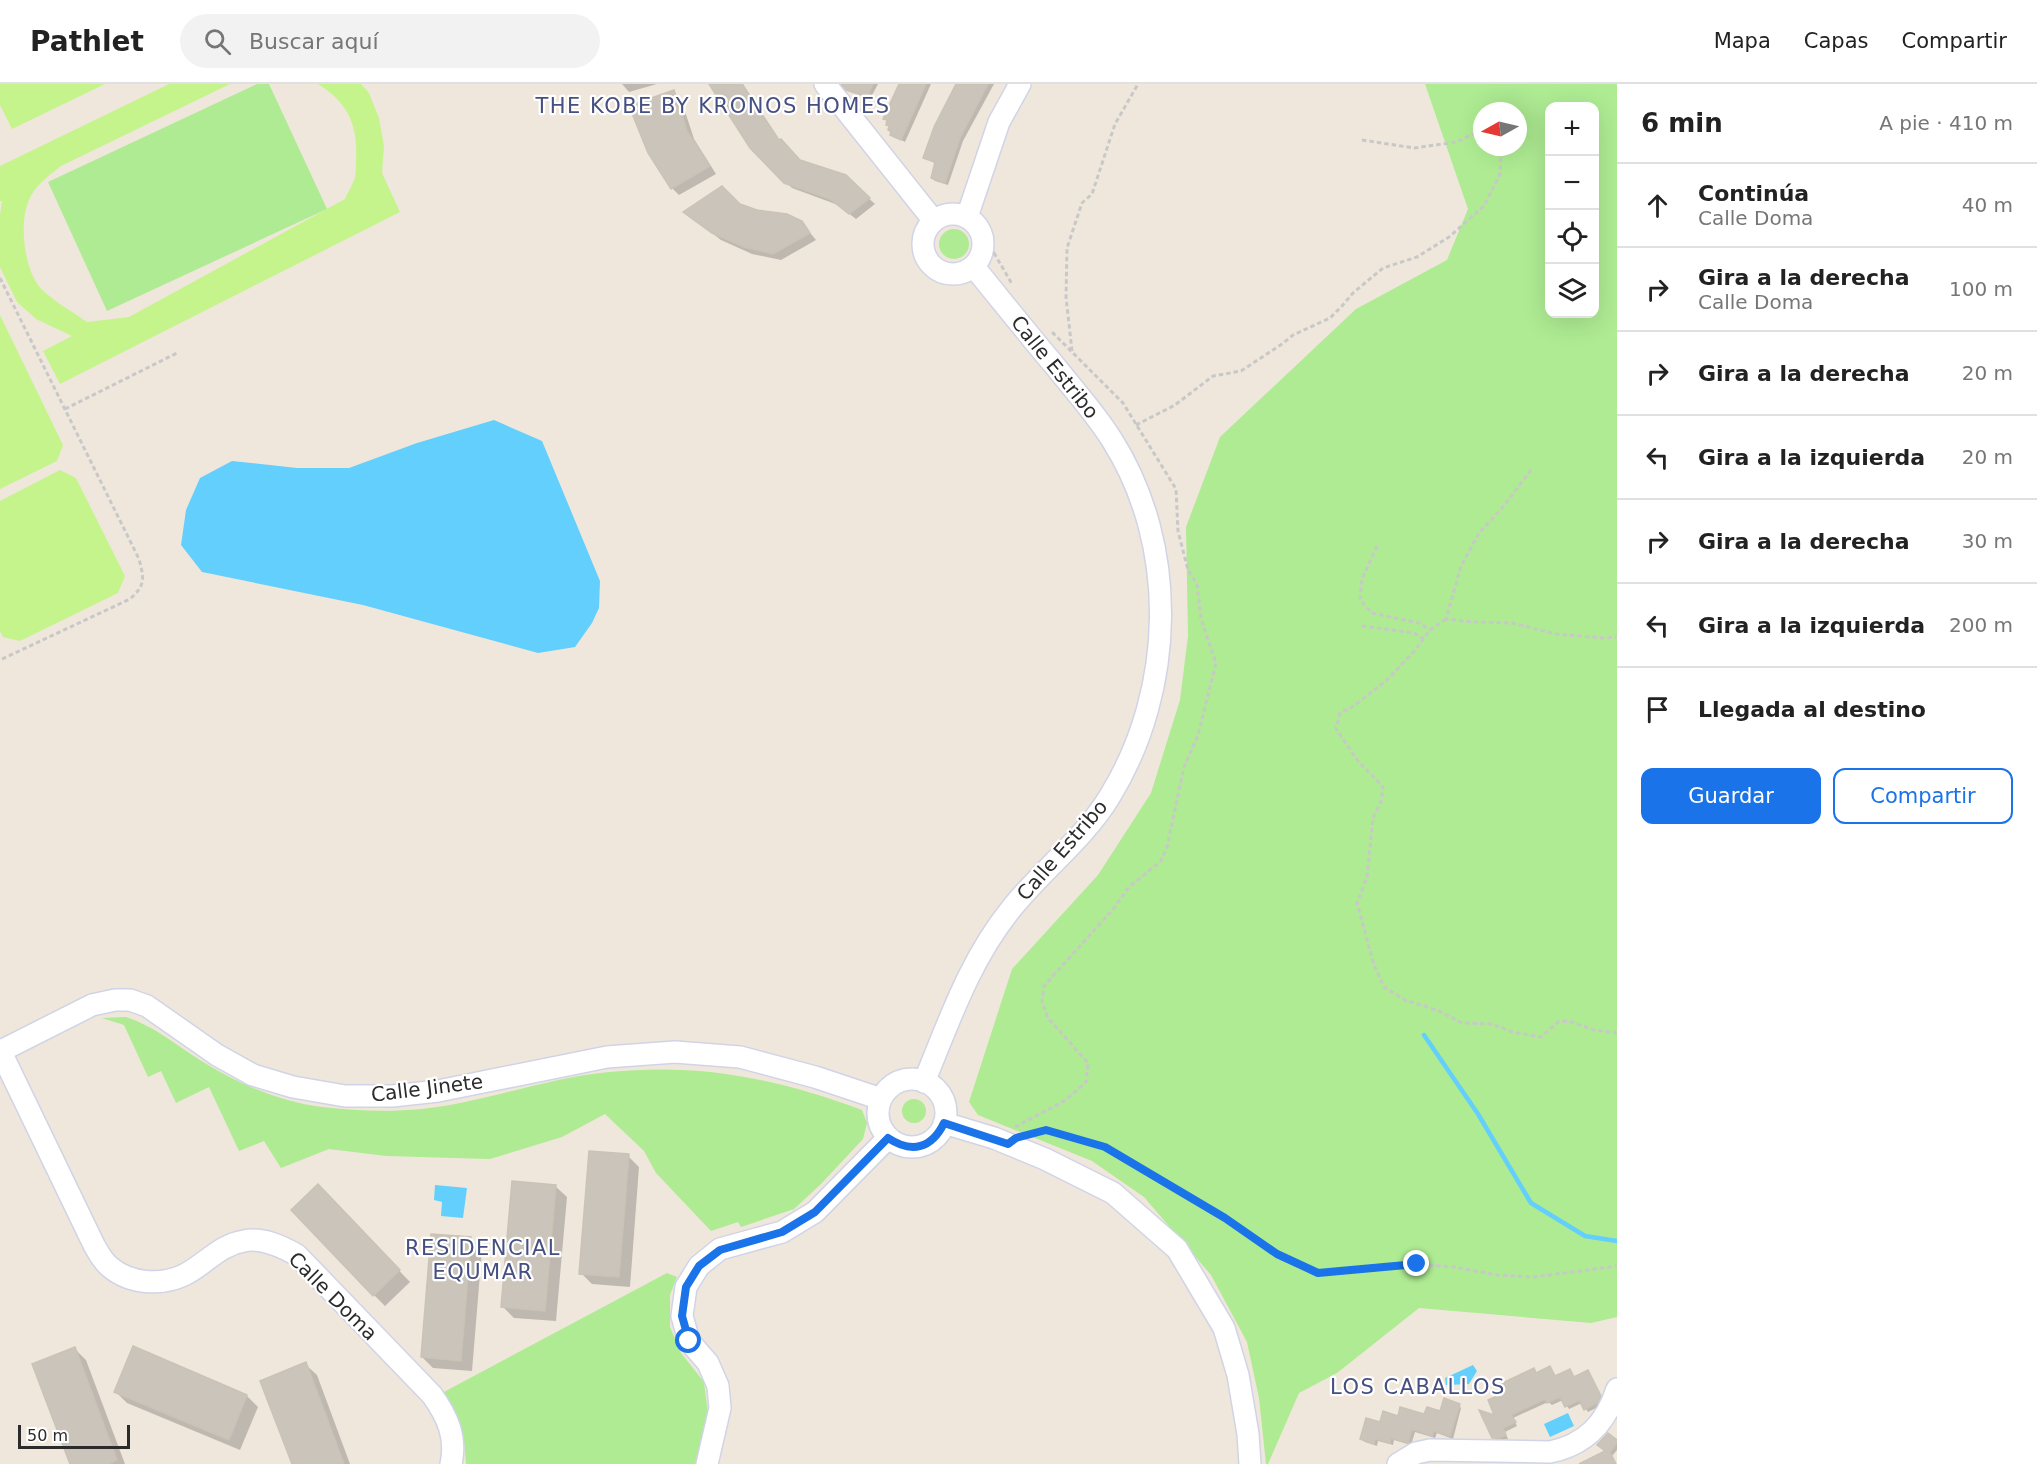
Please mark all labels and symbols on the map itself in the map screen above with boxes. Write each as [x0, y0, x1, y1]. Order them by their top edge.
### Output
district label: THE KOBE BY KRONOS HOMES [535, 94, 891, 118]
north arrow [1473, 102, 1527, 156]
street label: Calle Estribo [1006, 311, 1104, 423]
street label: Calle Estribo [1012, 795, 1112, 905]
street label: Calle Jinete [370, 1069, 484, 1107]
district label: RESIDENCIAL EQUMAR [405, 1236, 561, 1284]
street label: Calle Doma [284, 1247, 382, 1345]
route end [1403, 1250, 1429, 1276]
route start [675, 1327, 701, 1353]
district label: LOS CABALLOS [1330, 1375, 1506, 1399]
scale bar [18, 1422, 130, 1450]

